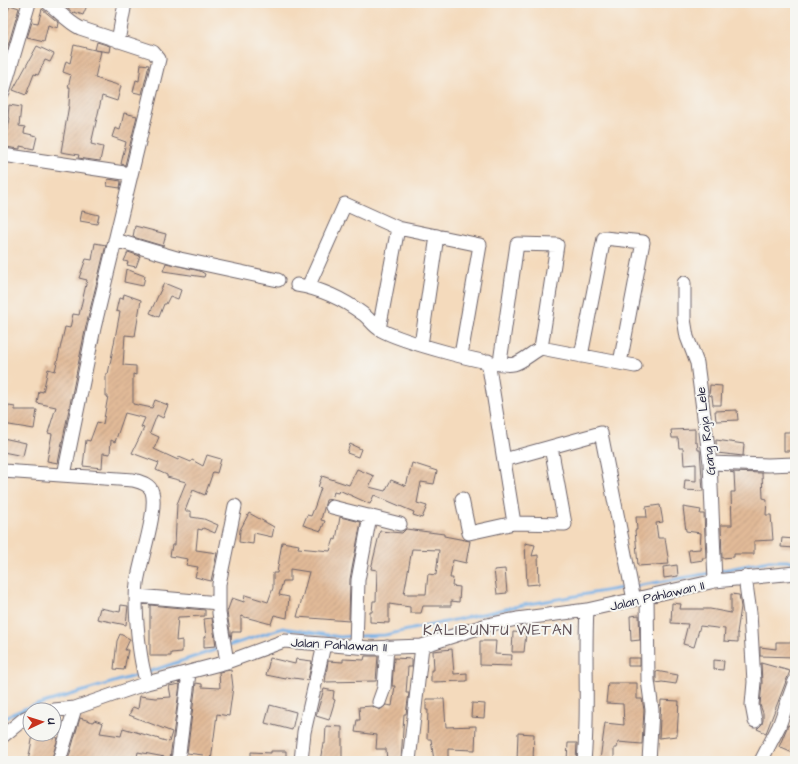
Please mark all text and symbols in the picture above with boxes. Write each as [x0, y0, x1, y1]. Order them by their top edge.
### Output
street label: Gang Raja Lele [692, 385, 721, 476]
street label: Jalan Pahlawan II [608, 576, 706, 616]
district label: KALIBUNTU WETAN [423, 620, 573, 641]
street label: Jalan Pahlawan II [290, 633, 388, 657]
north arrow [22, 702, 62, 742]
text: U [44, 717, 59, 725]

